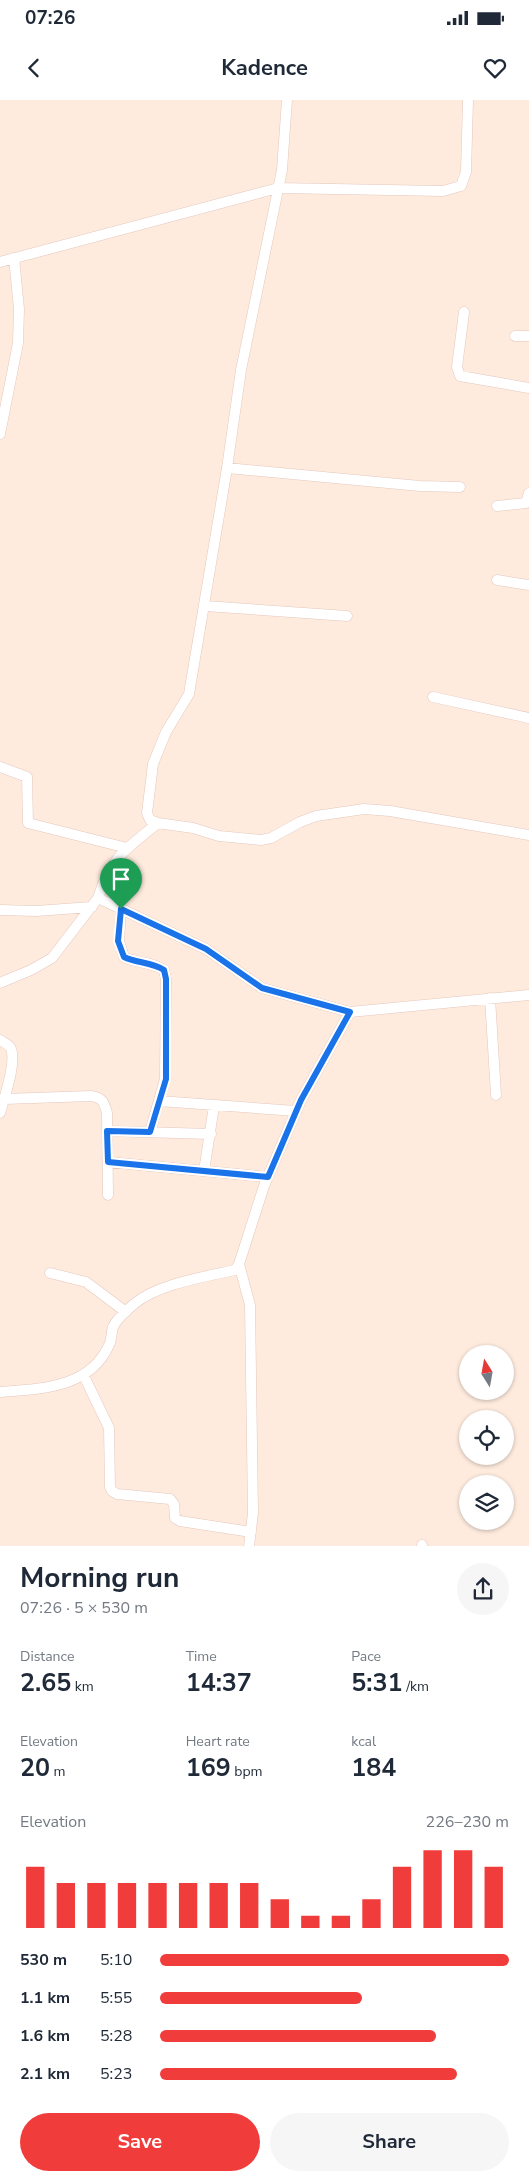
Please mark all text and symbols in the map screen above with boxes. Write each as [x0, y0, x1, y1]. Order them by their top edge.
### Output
text: 07:26 [25, 5, 75, 31]
text: Kadence [221, 53, 308, 83]
icon: back [20, 54, 48, 82]
icon: heart [481, 54, 509, 82]
pin [100, 858, 142, 909]
icon: arrive [107, 865, 135, 893]
north arrow [459, 1345, 514, 1400]
map controls [459, 1345, 514, 1530]
button: locate [459, 1410, 514, 1465]
button: layers [459, 1475, 514, 1530]
text: Morning run [20, 1559, 179, 1597]
button: share [457, 1563, 509, 1615]
text: 07:26 · 5 × 530 m [20, 1597, 148, 1619]
text: Distance [20, 1647, 74, 1666]
text: Time [186, 1647, 217, 1666]
text: Pace [351, 1647, 381, 1666]
text: 2.65 [20, 1666, 71, 1700]
text: 14:37 [186, 1666, 252, 1700]
text: 5:31 [351, 1666, 403, 1700]
text: km [71, 1677, 94, 1696]
text: /km [403, 1677, 429, 1696]
text: Elevation [20, 1732, 78, 1751]
text: Heart rate [186, 1732, 250, 1751]
text: kcal [351, 1732, 376, 1751]
text: 20 [20, 1751, 50, 1785]
text: 169 [186, 1751, 231, 1785]
text: 184 [351, 1751, 396, 1785]
text: m [50, 1762, 66, 1781]
text: bpm [231, 1762, 263, 1781]
text: Elevation [20, 1811, 86, 1833]
text: 226–230 m [426, 1811, 509, 1833]
text: 530 m [20, 1949, 67, 1971]
text: 5:10 [100, 1949, 132, 1971]
text: 1.1 km [20, 1987, 70, 2009]
text: 5:55 [100, 1987, 132, 2009]
text: 1.6 km [20, 2025, 70, 2047]
text: 5:28 [100, 2025, 132, 2047]
text: 2.1 km [20, 2063, 70, 2085]
text: 5:23 [100, 2063, 132, 2085]
button: Save [20, 2113, 260, 2171]
button: Share [270, 2113, 509, 2171]

